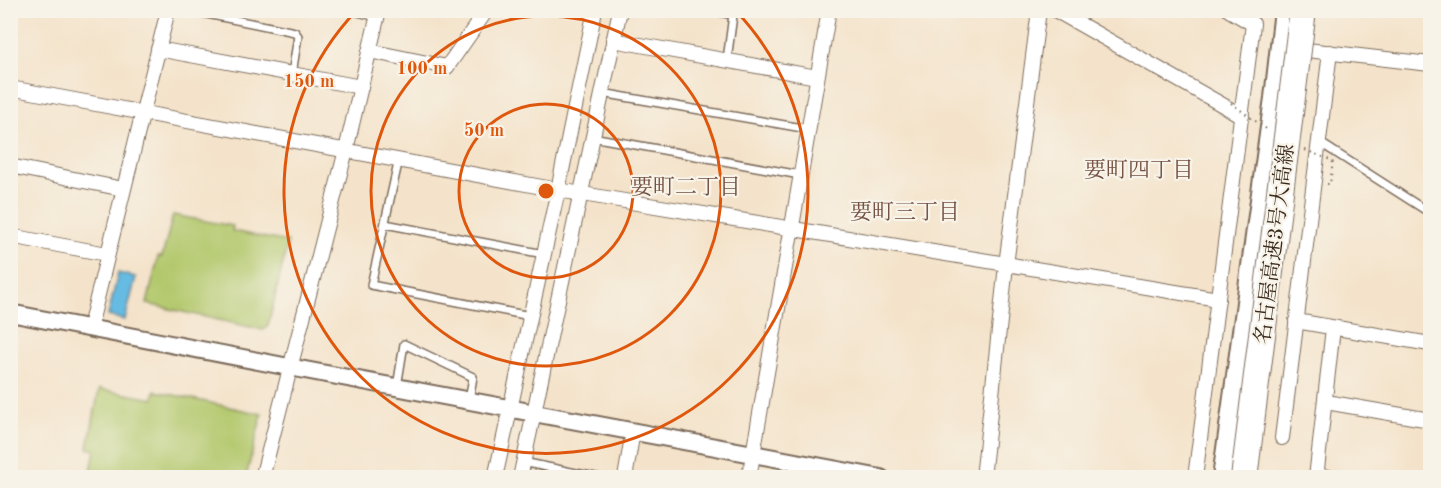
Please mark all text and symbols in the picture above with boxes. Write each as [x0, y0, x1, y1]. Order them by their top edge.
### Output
text: 100 m [397, 60, 447, 78]
text: 150 m [284, 73, 334, 91]
text: 50 m [464, 122, 504, 140]
street label: 名古屋高速3号大高線 [1251, 143, 1298, 345]
district label: 要町四丁目 [1084, 158, 1194, 182]
district label: 要町二丁目 [631, 175, 741, 199]
centre of rings [536, 181, 556, 201]
district label: 要町三丁目 [850, 200, 960, 224]

